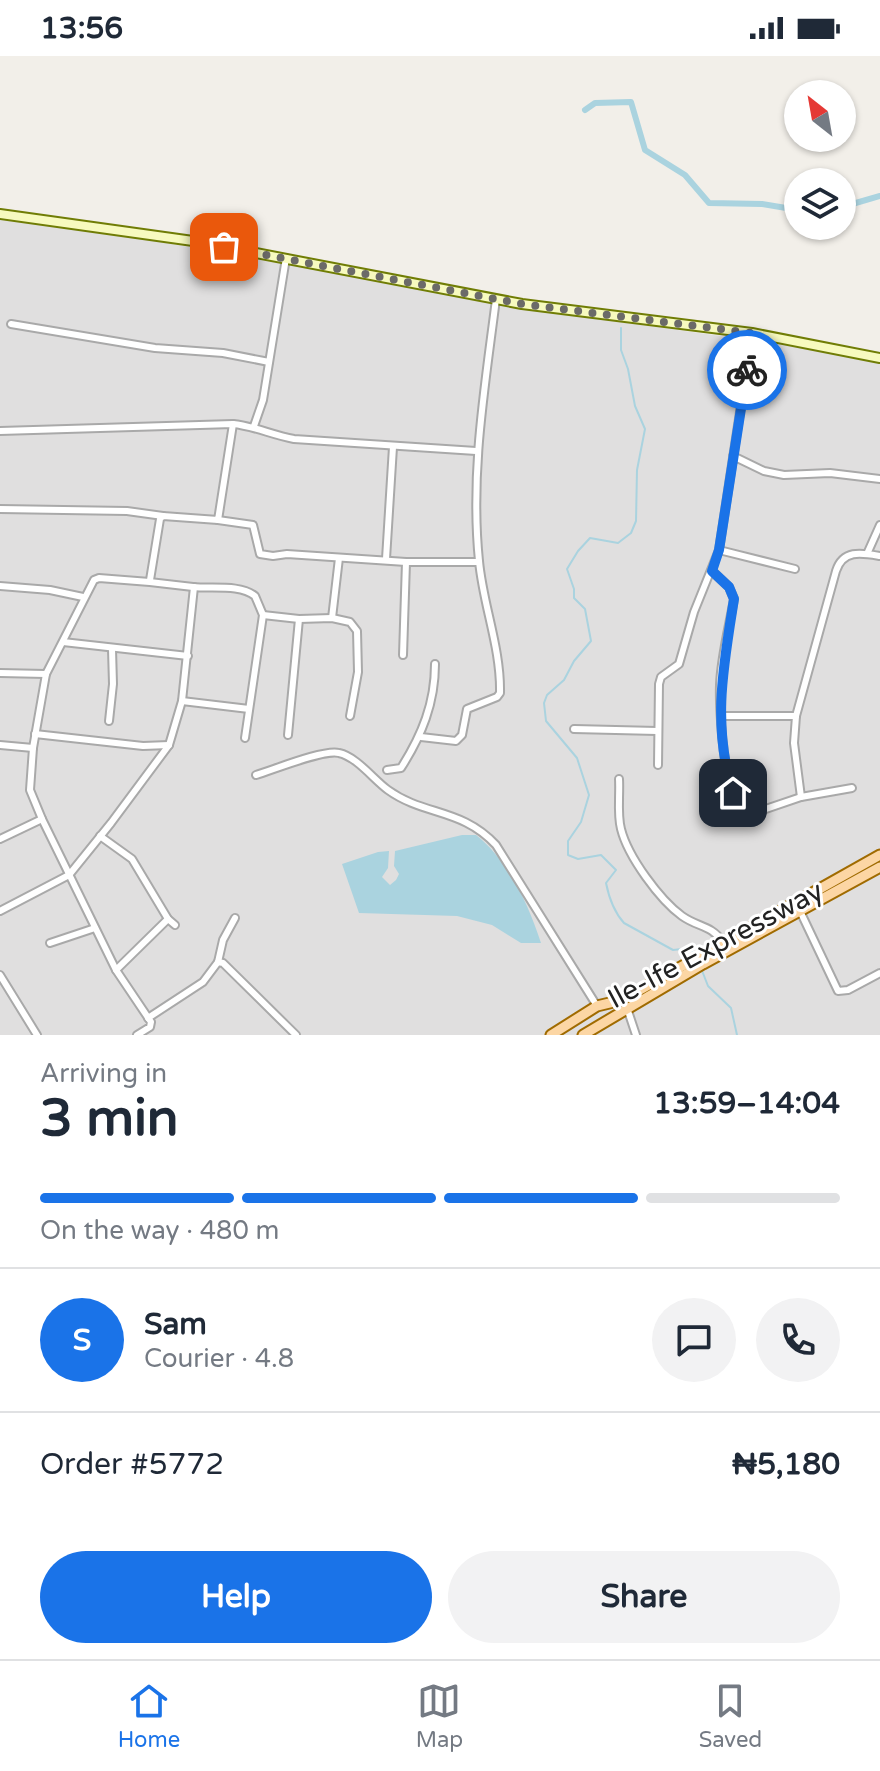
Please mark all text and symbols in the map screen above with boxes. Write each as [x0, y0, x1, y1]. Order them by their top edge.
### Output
text: 13:56 [40, 10, 123, 47]
north arrow [784, 80, 856, 152]
map controls [784, 80, 856, 240]
button: layers [784, 168, 856, 240]
pin [190, 213, 258, 281]
icon: bag [202, 225, 246, 269]
courier [707, 330, 787, 410]
icon: bike [725, 348, 769, 392]
pin [699, 759, 767, 827]
icon: home [711, 771, 755, 815]
street label: Ile-Ife Expressway [602, 874, 829, 1016]
text: Arriving in [40, 1058, 167, 1089]
text: 13:59–14:04 [653, 1085, 840, 1122]
text: 3 min [40, 1087, 179, 1150]
text: On the way · 480 m [40, 1215, 279, 1246]
button: chat [652, 1298, 736, 1382]
button: phone [756, 1298, 840, 1382]
text: Sam [144, 1306, 207, 1343]
text: S [73, 1322, 91, 1359]
text: Courier · 4.8 [144, 1343, 294, 1374]
text: Order #5772 [40, 1446, 224, 1483]
text: ₦5,180 [732, 1446, 840, 1483]
button: Help [40, 1551, 432, 1643]
button: Share [448, 1551, 840, 1643]
tab: Home [118, 1679, 180, 1753]
tab: Map [416, 1679, 463, 1753]
tab: Saved [699, 1679, 762, 1753]

